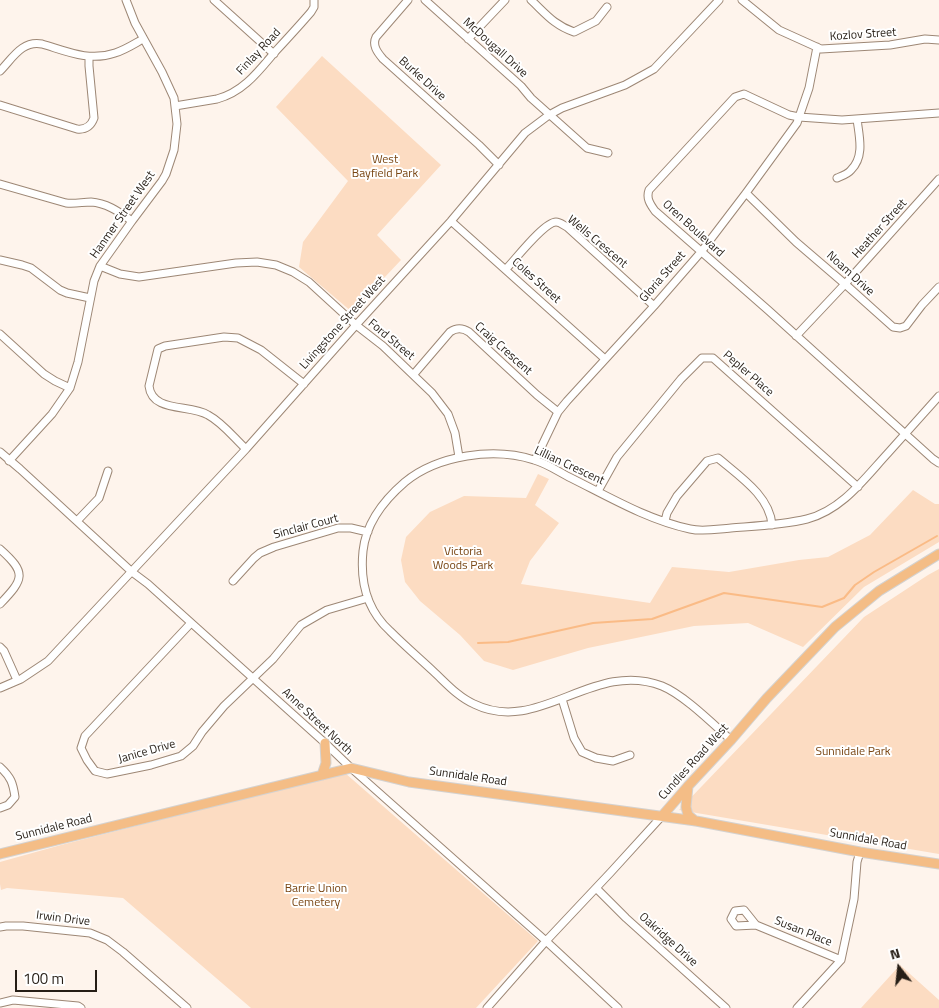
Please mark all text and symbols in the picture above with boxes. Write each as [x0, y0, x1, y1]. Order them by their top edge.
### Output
street label: McDougall Drive [460, 15, 530, 81]
street label: Kozlov Street [829, 25, 897, 45]
street label: Finlay Road [234, 26, 284, 78]
street label: Burke Drive [395, 54, 449, 104]
park label: West Bayfield Park [352, 153, 418, 181]
street label: Hanmer Street West [87, 169, 159, 261]
street label: Heather Street [850, 196, 910, 262]
street label: Oren Boulevard [659, 198, 727, 260]
street label: Wells Crescent [564, 213, 630, 271]
street label: Gloria Street [637, 249, 689, 305]
street label: Noam Drive [823, 249, 877, 299]
street label: Coles Street [509, 255, 563, 307]
street label: Livingstone Street West [297, 273, 389, 373]
street label: Ford Street [365, 316, 417, 364]
street label: Craig Crescent [471, 320, 535, 378]
street label: Pepler Place [720, 348, 776, 400]
street label: Lillian Crescent [532, 443, 606, 489]
street label: Sinclair Court [272, 511, 340, 543]
park label: Victoria Woods Park [433, 545, 493, 573]
street label: Anne Street North [279, 686, 355, 758]
street label: Cundles Road West [656, 721, 732, 803]
street label: Janice Drive [117, 737, 177, 767]
park label: Sunnidale Park [815, 745, 891, 759]
street label: Sunnidale Road [428, 764, 508, 790]
street label: Sunnidale Road [14, 812, 94, 844]
street label: Sunnidale Road [828, 826, 908, 854]
park label: Barrie Union Cemetery [285, 882, 347, 910]
street label: Irwin Drive [35, 909, 91, 929]
street label: Oakridge Drive [636, 910, 700, 970]
street label: Susan Place [772, 914, 834, 950]
text: N [887, 942, 902, 965]
north arrow [874, 943, 924, 993]
scale bar [18, 960, 100, 992]
text: 100 m [23, 967, 64, 990]

